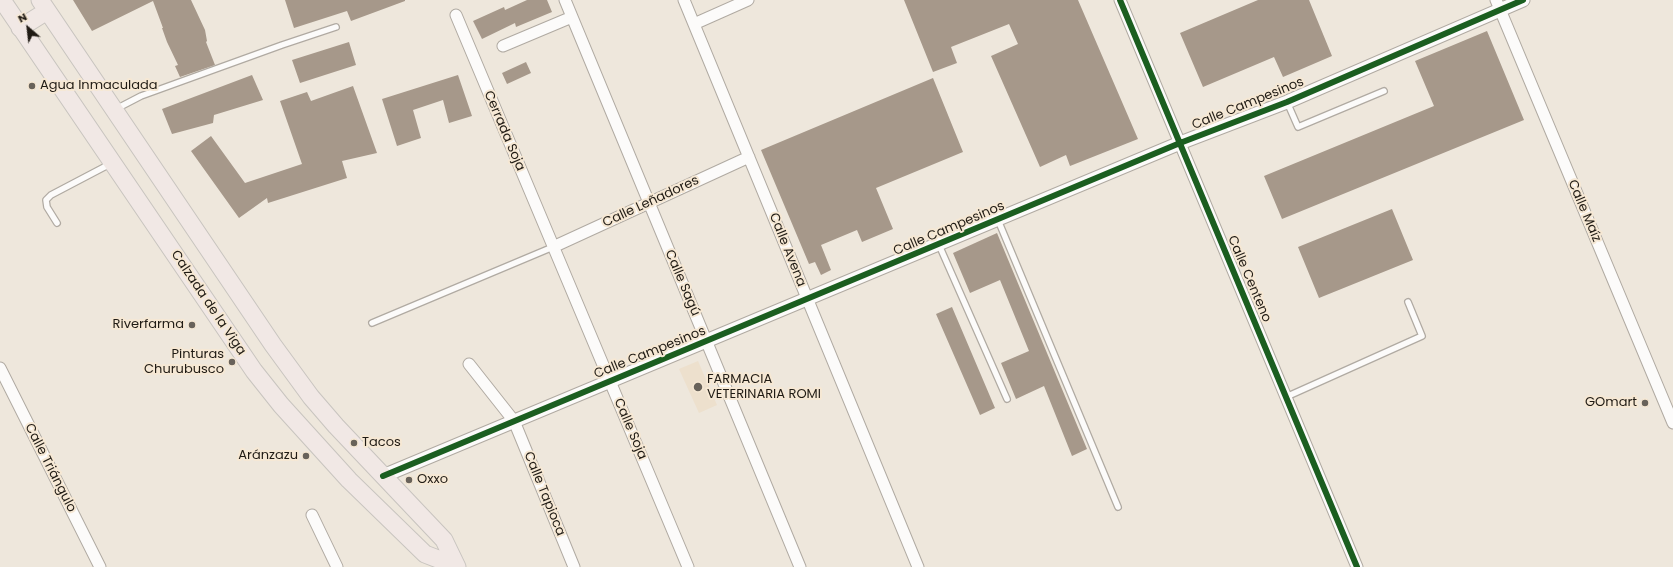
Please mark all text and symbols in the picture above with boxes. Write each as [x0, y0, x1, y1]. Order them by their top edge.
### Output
north arrow [8, 8, 48, 48]
text: N [15, 8, 30, 26]
street label: Calle Campesinos [1190, 74, 1306, 134]
place label: Agua Inmaculada [40, 78, 158, 94]
marker: Agua Inmaculada [27, 81, 37, 91]
street label: Cerrada Soja [480, 89, 528, 173]
street label: Calle Leñadores [600, 173, 702, 231]
street label: Calle Maíz [1564, 178, 1604, 244]
street label: Calle Campesinos [891, 199, 1007, 259]
street label: Calle Avena [765, 211, 809, 289]
street label: Calle Centeno [1224, 233, 1274, 325]
street label: Calzada de la Viga [167, 248, 249, 358]
street label: Calle Sagú [661, 248, 703, 318]
place label: Riverfarma [113, 317, 184, 333]
marker: Riverfarma [187, 320, 197, 330]
street label: Calle Campesinos [592, 323, 708, 383]
place label: Pinturas Churubusco [144, 347, 224, 378]
marker: Pinturas Churubusco [227, 357, 237, 367]
place label: FARMACIA VETERINARIA ROMI [707, 372, 821, 403]
marker: FARMACIA VETERINARIA ROMI [692, 381, 704, 393]
place label: GOmart [1585, 395, 1637, 411]
street label: Calle Soja [610, 396, 650, 462]
marker: GOmart [1640, 398, 1650, 408]
street label: Calle Triángulo [21, 421, 79, 515]
place label: Tacos [362, 435, 401, 451]
marker: Tacos [349, 438, 359, 448]
place label: Aránzazu [238, 448, 298, 464]
street label: Calle Tapioca [520, 450, 568, 538]
marker: Aránzazu [301, 451, 311, 461]
place label: Oxxo [417, 472, 448, 488]
marker: Oxxo [404, 475, 414, 485]

